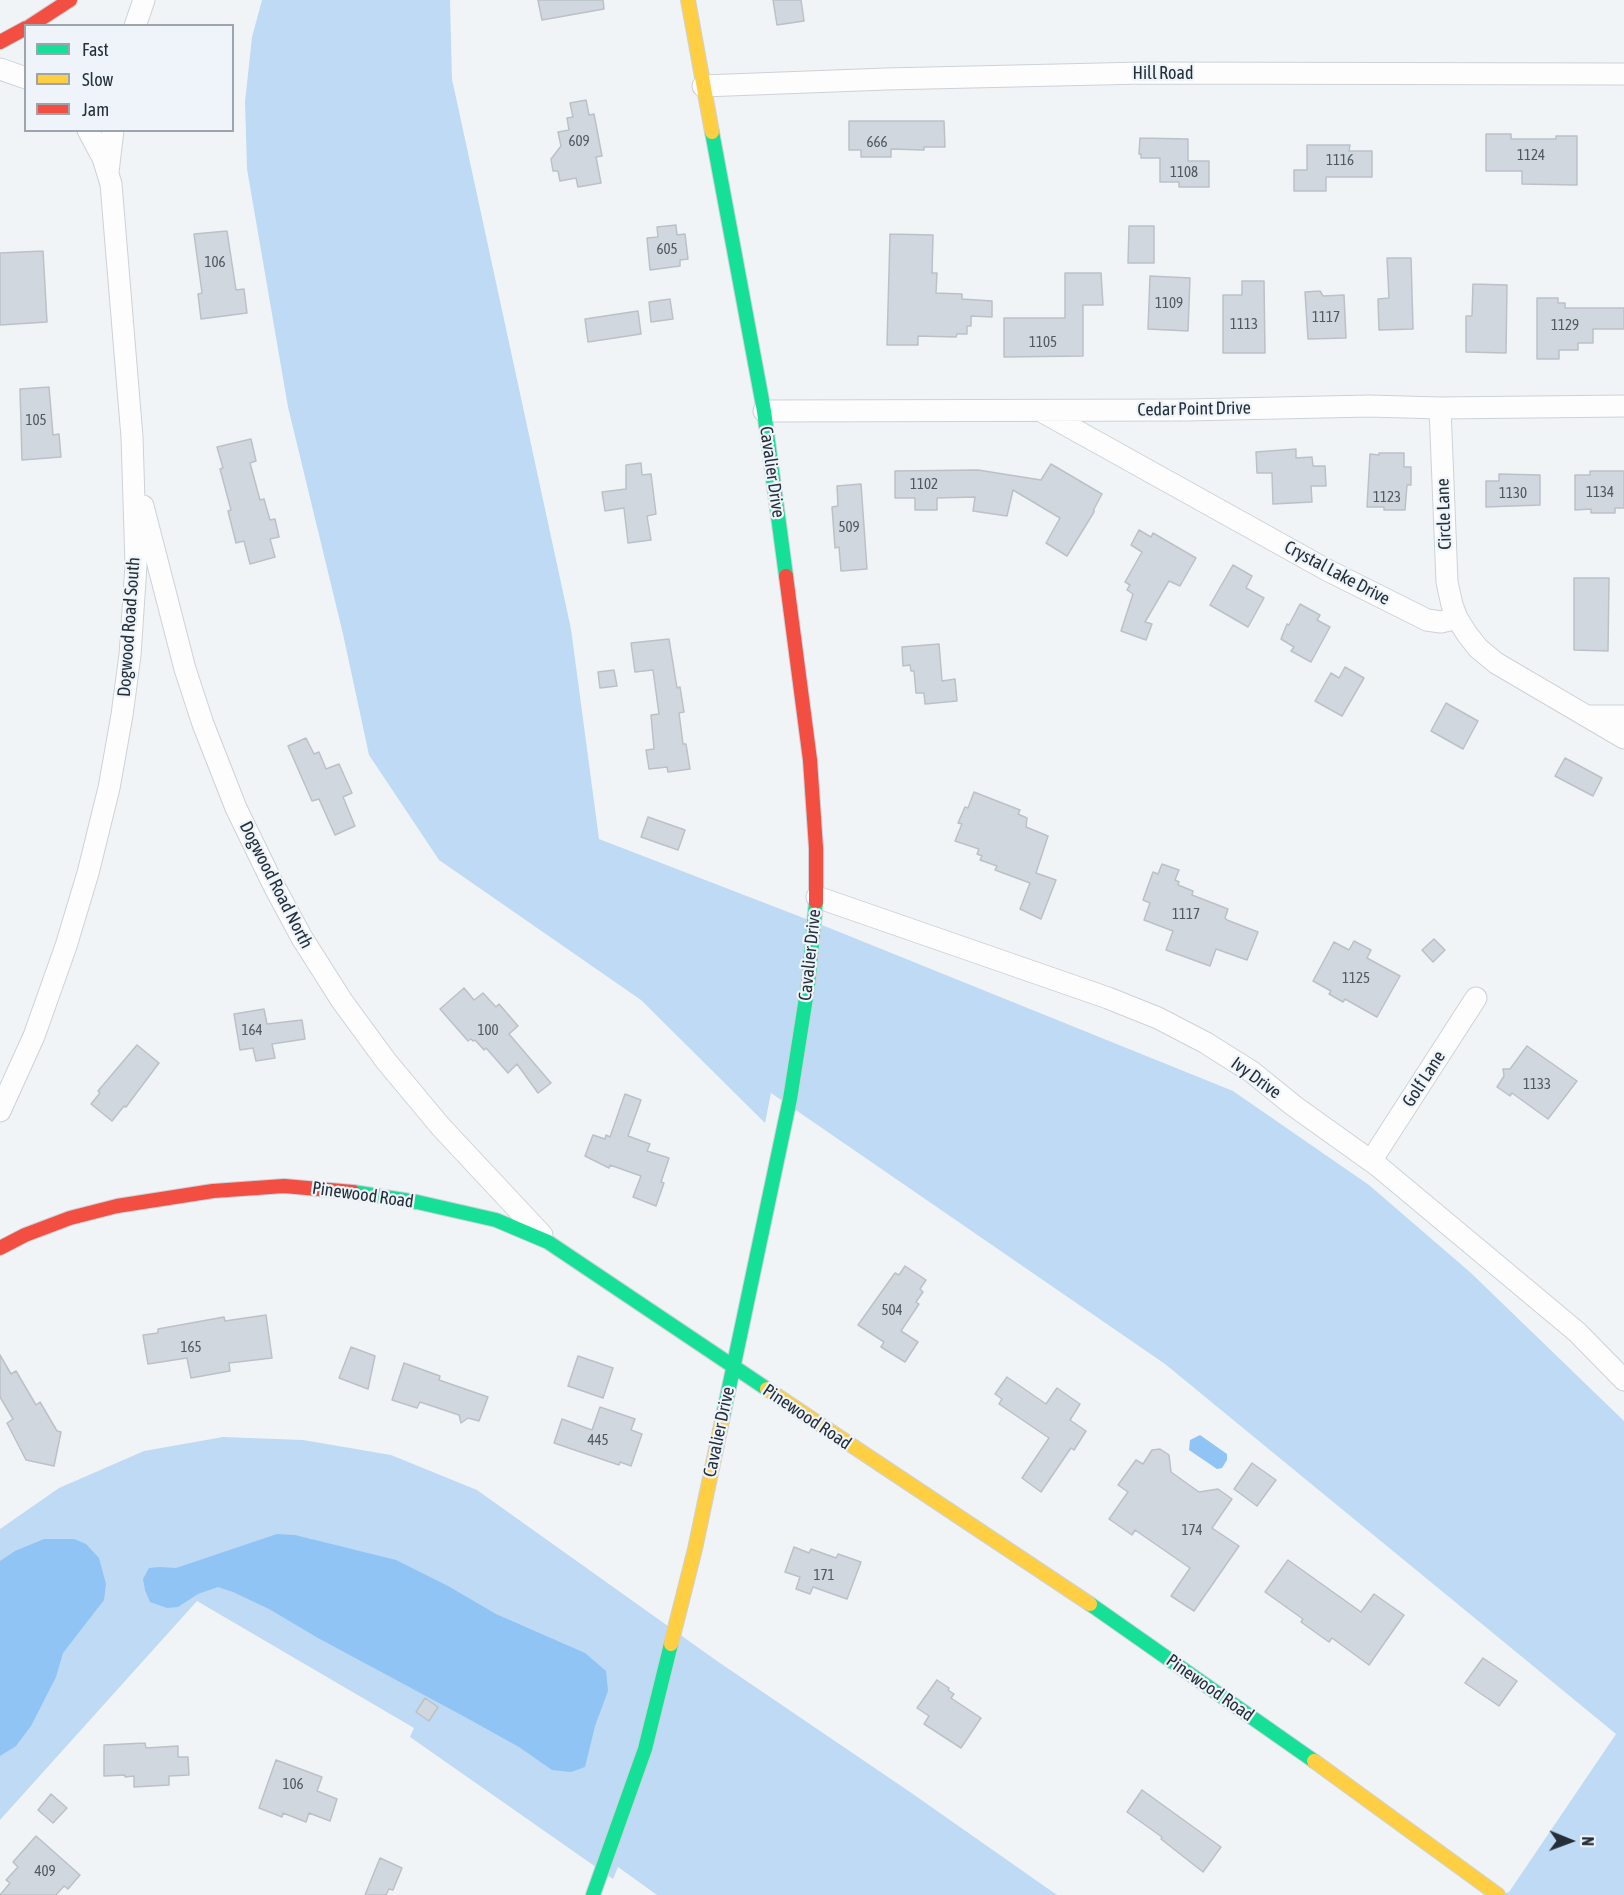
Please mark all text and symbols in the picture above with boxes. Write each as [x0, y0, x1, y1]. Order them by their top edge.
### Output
legend [24, 24, 234, 132]
text: Fast [82, 39, 109, 60]
street label: Hill Road [1133, 62, 1193, 84]
text: Slow [82, 69, 113, 90]
text: Jam [82, 99, 109, 120]
house number: 609 [568, 132, 590, 150]
house number: 666 [866, 133, 888, 151]
house number: 1124 [1517, 146, 1545, 164]
house number: 1116 [1326, 151, 1354, 169]
house number: 1108 [1170, 163, 1198, 181]
house number: 605 [656, 240, 678, 258]
house number: 106 [204, 253, 226, 271]
house number: 1109 [1155, 294, 1183, 312]
house number: 1117 [1312, 308, 1340, 326]
house number: 1113 [1230, 315, 1258, 333]
house number: 1129 [1551, 316, 1579, 334]
house number: 1105 [1029, 333, 1057, 351]
street label: Cedar Point Drive [1137, 397, 1251, 421]
house number: 105 [25, 411, 47, 429]
street label: Cavalier Drive [755, 425, 789, 519]
house number: 1102 [910, 475, 938, 493]
street label: Circle Lane [1432, 478, 1456, 550]
house number: 1134 [1586, 483, 1614, 501]
house number: 1130 [1499, 484, 1527, 502]
house number: 1123 [1373, 488, 1401, 506]
house number: 509 [838, 518, 860, 536]
street label: Crystal Lake Drive [1281, 536, 1393, 610]
street label: Dogwood Road South [113, 556, 145, 698]
street label: Dogwood Road North [235, 818, 317, 952]
house number: 1117 [1172, 905, 1200, 923]
street label: Cavalier Drive [794, 908, 826, 1002]
house number: 1125 [1342, 969, 1370, 987]
house number: 164 [241, 1021, 263, 1039]
house number: 100 [477, 1021, 499, 1039]
street label: Golf Lane [1398, 1047, 1450, 1111]
street label: Ivy Drive [1227, 1053, 1285, 1103]
house number: 1133 [1523, 1075, 1551, 1093]
street label: Pinewood Road [311, 1177, 415, 1213]
house number: 504 [881, 1301, 903, 1319]
house number: 165 [180, 1338, 202, 1356]
street label: Pinewood Road [759, 1379, 855, 1455]
street label: Cavalier Drive [699, 1385, 739, 1479]
house number: 445 [587, 1431, 609, 1449]
house number: 174 [1181, 1521, 1203, 1539]
house number: 171 [813, 1566, 835, 1584]
street label: Pinewood Road [1162, 1650, 1258, 1726]
house number: 106 [282, 1775, 304, 1793]
north arrow [1540, 1811, 1600, 1871]
text: N [1579, 1836, 1597, 1846]
house number: 409 [34, 1862, 56, 1880]

